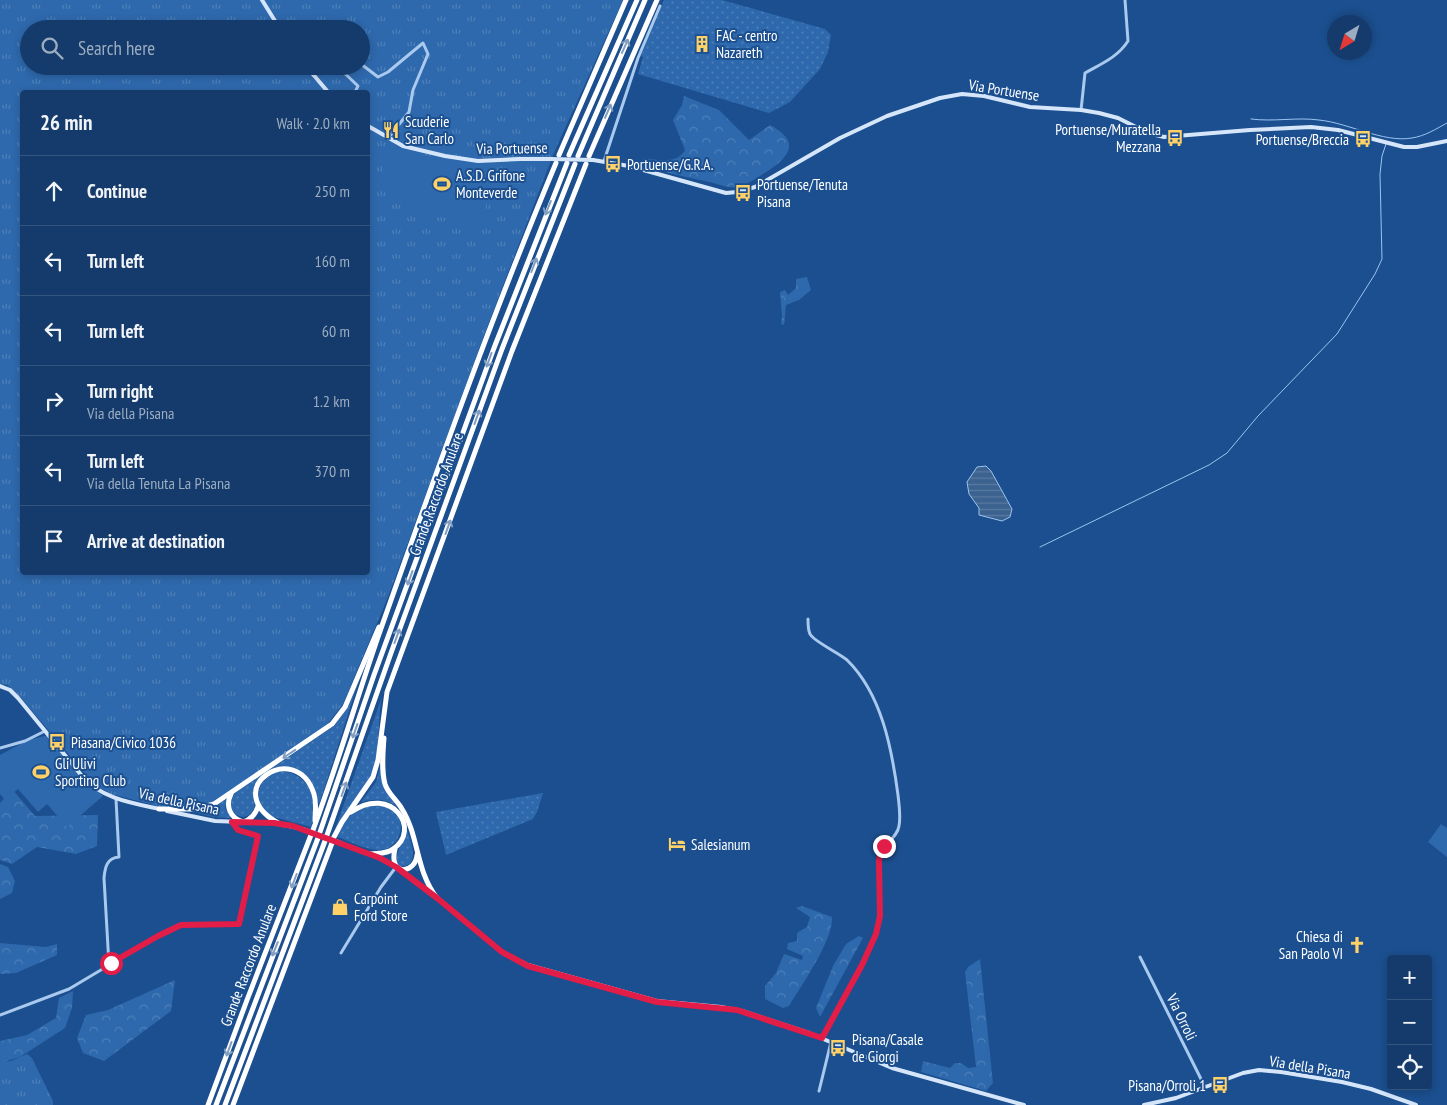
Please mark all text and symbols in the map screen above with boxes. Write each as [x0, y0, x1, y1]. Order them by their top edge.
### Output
north arrow [1327, 15, 1372, 60]
search box [20, 20, 370, 75]
place label: FAC - centro Nazareth [716, 26, 778, 62]
icon: search [38, 34, 66, 62]
building icon: FAC - centro Nazareth [692, 34, 712, 54]
text: Search here [78, 36, 155, 60]
one-way arrow [620, 39, 630, 54]
street label: Via Portuense [966, 75, 1041, 105]
one-way arrow [603, 104, 613, 119]
text: 26 min [40, 109, 92, 136]
place label: Scuderie San Carlo [405, 112, 454, 148]
text: Walk · 2.0 km [276, 113, 350, 133]
restaurant icon: Scuderie San Carlo [381, 120, 401, 140]
place label: Portuense/Muratella Mezzana [1055, 120, 1161, 156]
bus stop icon: Portuense/Muratella Mezzana [1165, 128, 1185, 148]
bus stop icon: Portuense/Breccia [1353, 129, 1373, 149]
place label: Portuense/Breccia [1256, 130, 1349, 149]
street label: Via Portuense [475, 138, 548, 158]
bus stop icon: Portuense/G.R.A. [603, 154, 623, 174]
place label: Portuense/G.R.A. [627, 155, 714, 174]
place label: A.S.D. Grifone Monteverde [456, 166, 525, 202]
sports icon: A.S.D. Grifone Monteverde [432, 174, 452, 194]
place label: Portuense/Tenuta Pisana [757, 175, 848, 211]
icon: ahead [40, 177, 68, 205]
text: Continue [87, 179, 147, 203]
text: 250 m [315, 181, 350, 201]
bus stop icon: Portuense/Tenuta Pisana [733, 183, 753, 203]
one-way arrow [543, 200, 552, 215]
icon: left [40, 247, 68, 275]
text: Turn left [87, 249, 144, 273]
text: 160 m [315, 251, 350, 271]
one-way arrow [530, 258, 539, 273]
icon: left [40, 317, 68, 345]
text: Turn left [87, 319, 144, 343]
text: 60 m [322, 321, 350, 341]
one-way arrow [484, 351, 493, 367]
text: Turn right [87, 379, 153, 403]
icon: right [40, 387, 68, 415]
text: 1.2 km [313, 391, 350, 411]
text: Via della Pisana [87, 403, 174, 423]
one-way arrow [473, 410, 482, 426]
street label: Grande Raccordo Anulare [405, 430, 467, 558]
text: Turn left [87, 449, 144, 473]
icon: left [40, 457, 68, 485]
text: 370 m [315, 461, 350, 481]
text: Via della Tenuta La Pisana [87, 473, 230, 493]
one-way arrow [444, 520, 453, 535]
icon: arrive [40, 527, 68, 555]
text: Arrive at destination [87, 529, 225, 553]
one-way arrow [405, 570, 414, 585]
one-way arrow [393, 628, 402, 644]
one-way arrow [350, 723, 359, 738]
bus stop icon: Piasana/Civico 1036 [47, 732, 67, 752]
place label: Piasana/Civico 1036 [71, 733, 176, 752]
one-way arrow [283, 749, 297, 759]
place label: Gli Ulivi Sporting Club [55, 754, 126, 790]
sports icon: Gli Ulivi Sporting Club [31, 762, 51, 782]
one-way arrow [339, 781, 349, 797]
street label: Via della Pisana [136, 783, 221, 819]
hotel icon: Salesianum [667, 834, 687, 854]
place label: Salesianum [691, 835, 750, 854]
route end [873, 835, 896, 858]
one-way arrow [289, 873, 298, 888]
place label: Carpoint Ford Store [354, 889, 408, 925]
shop icon: Carpoint Ford Store [330, 897, 350, 917]
street label: Grande Raccordo Anulare [216, 901, 280, 1029]
place label: Chiesa di San Paolo VI [1279, 927, 1343, 963]
church icon: Chiesa di San Paolo VI [1347, 935, 1367, 955]
one-way arrow [270, 941, 280, 956]
route start [100, 952, 123, 975]
map controls [1387, 955, 1432, 1090]
button: + [1387, 955, 1432, 1000]
street label: Via Orroli [1162, 990, 1201, 1043]
button: − [1387, 1000, 1432, 1045]
place label: Pisana/Casale de Giorgi [852, 1030, 924, 1066]
bus stop icon: Pisana/Casale de Giorgi [828, 1038, 848, 1058]
one-way arrow [224, 1040, 233, 1056]
button: locate [1387, 1045, 1432, 1090]
street label: Via della Pisana [1267, 1051, 1352, 1083]
bus stop icon: Pisana/Orroli 1 [1210, 1075, 1230, 1095]
place label: Pisana/Orroli 1 [1128, 1076, 1206, 1095]

